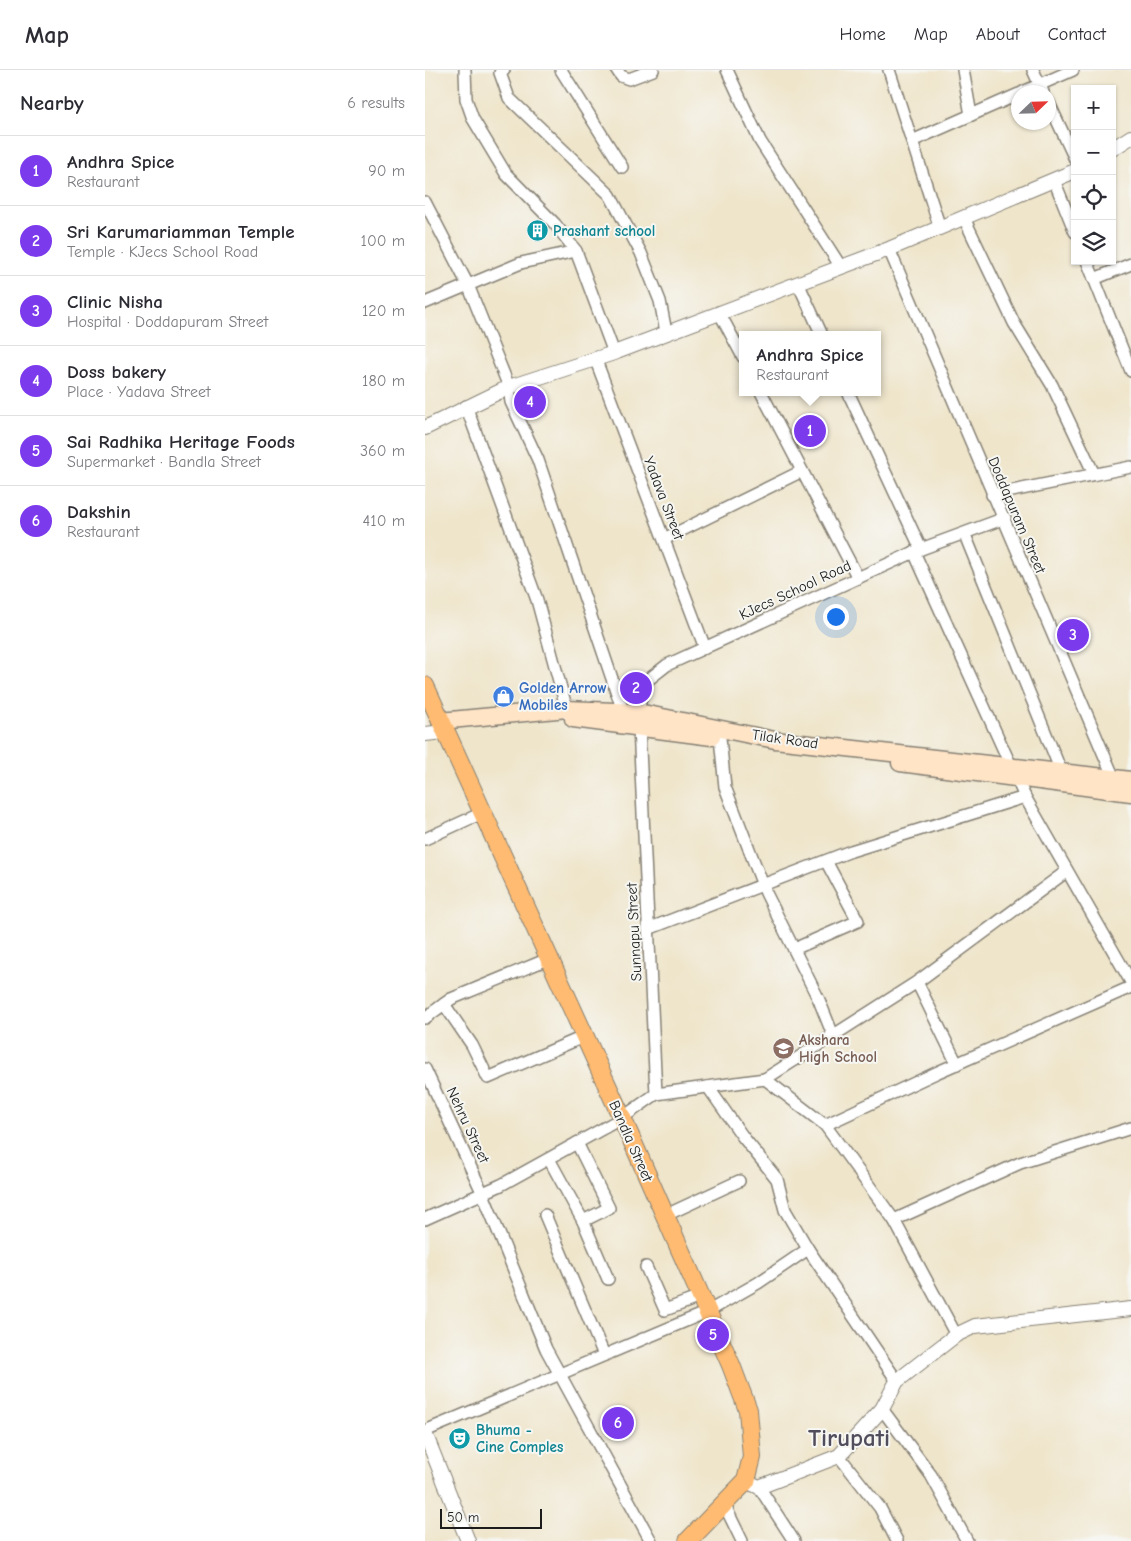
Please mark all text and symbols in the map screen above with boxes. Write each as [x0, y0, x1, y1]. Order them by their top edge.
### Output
text: Map [25, 21, 69, 49]
text: Home [839, 24, 886, 45]
text: Map [914, 24, 948, 45]
text: About [976, 24, 1020, 45]
text: Contact [1048, 24, 1106, 45]
north arrow [1011, 85, 1056, 130]
map controls [1071, 85, 1116, 265]
button: + [1071, 85, 1116, 130]
text: Nearby [20, 91, 84, 115]
text: 6 results [347, 94, 405, 112]
button: − [1071, 130, 1116, 175]
text: Andhra Spice [67, 151, 174, 173]
text: 1 [33, 162, 39, 180]
text: 90 m [368, 162, 405, 180]
text: Restaurant [67, 173, 139, 191]
button: locate [1071, 175, 1116, 220]
building icon: Prashant school [525, 219, 549, 243]
button: layers [1071, 220, 1116, 265]
text: Sri Karumariamman Temple [67, 221, 295, 243]
place label: Prashant school [553, 222, 655, 240]
text: 2 [32, 232, 40, 250]
text: 100 m [361, 232, 405, 250]
text: Temple · KJecs School Road [67, 243, 258, 261]
text: Clinic Nisha [67, 291, 163, 313]
text: 3 [32, 302, 40, 320]
text: 120 m [362, 302, 405, 320]
text: Hospital · Doddapuram Street [67, 313, 268, 331]
popup [739, 331, 881, 396]
text: Andhra Spice [756, 344, 864, 366]
text: Doss bakery [67, 361, 166, 383]
text: Restaurant [756, 366, 829, 384]
text: 4 [32, 372, 40, 390]
text: 180 m [362, 372, 405, 390]
text: Place · Yadava Street [67, 383, 211, 401]
pin: 4 [514, 383, 546, 421]
pin: 1 [794, 412, 826, 450]
text: Sai Radhika Heritage Foods [67, 431, 295, 453]
text: 5 [32, 442, 40, 460]
text: 360 m [360, 442, 405, 460]
text: Supermarket · Bandla Street [67, 453, 261, 471]
street label: Yadava Street [640, 454, 688, 543]
street label: Doddapuram Street [984, 454, 1050, 577]
text: Dakshin [67, 501, 131, 523]
text: 6 [32, 512, 40, 530]
text: 410 m [363, 512, 405, 530]
text: Restaurant [67, 523, 139, 541]
street label: KJecs School Road [736, 556, 854, 624]
your location [823, 604, 849, 630]
pin: 3 [1057, 616, 1089, 654]
pin: 2 [620, 669, 652, 707]
place label: Golden Arrow Mobiles [519, 679, 607, 714]
shop icon: Golden Arrow Mobiles [491, 685, 515, 709]
street label: Tilak Road [751, 725, 819, 753]
street label: Sunnapu Street [622, 882, 646, 982]
place label: Akshara High School [799, 1031, 877, 1066]
school or university icon: Akshara High School [771, 1037, 795, 1061]
street label: Nehru Street [443, 1084, 494, 1166]
street label: Bandla Street [605, 1098, 657, 1185]
pin: 5 [697, 1316, 729, 1354]
pin: 6 [602, 1404, 634, 1442]
place label: Bhuma - Cine Comples [476, 1421, 563, 1456]
district label: Tirupati [808, 1423, 890, 1452]
theatre icon: Bhuma - Cine Comples [448, 1427, 472, 1451]
scale bar [440, 1506, 543, 1529]
text: 50 m [447, 1509, 479, 1526]

